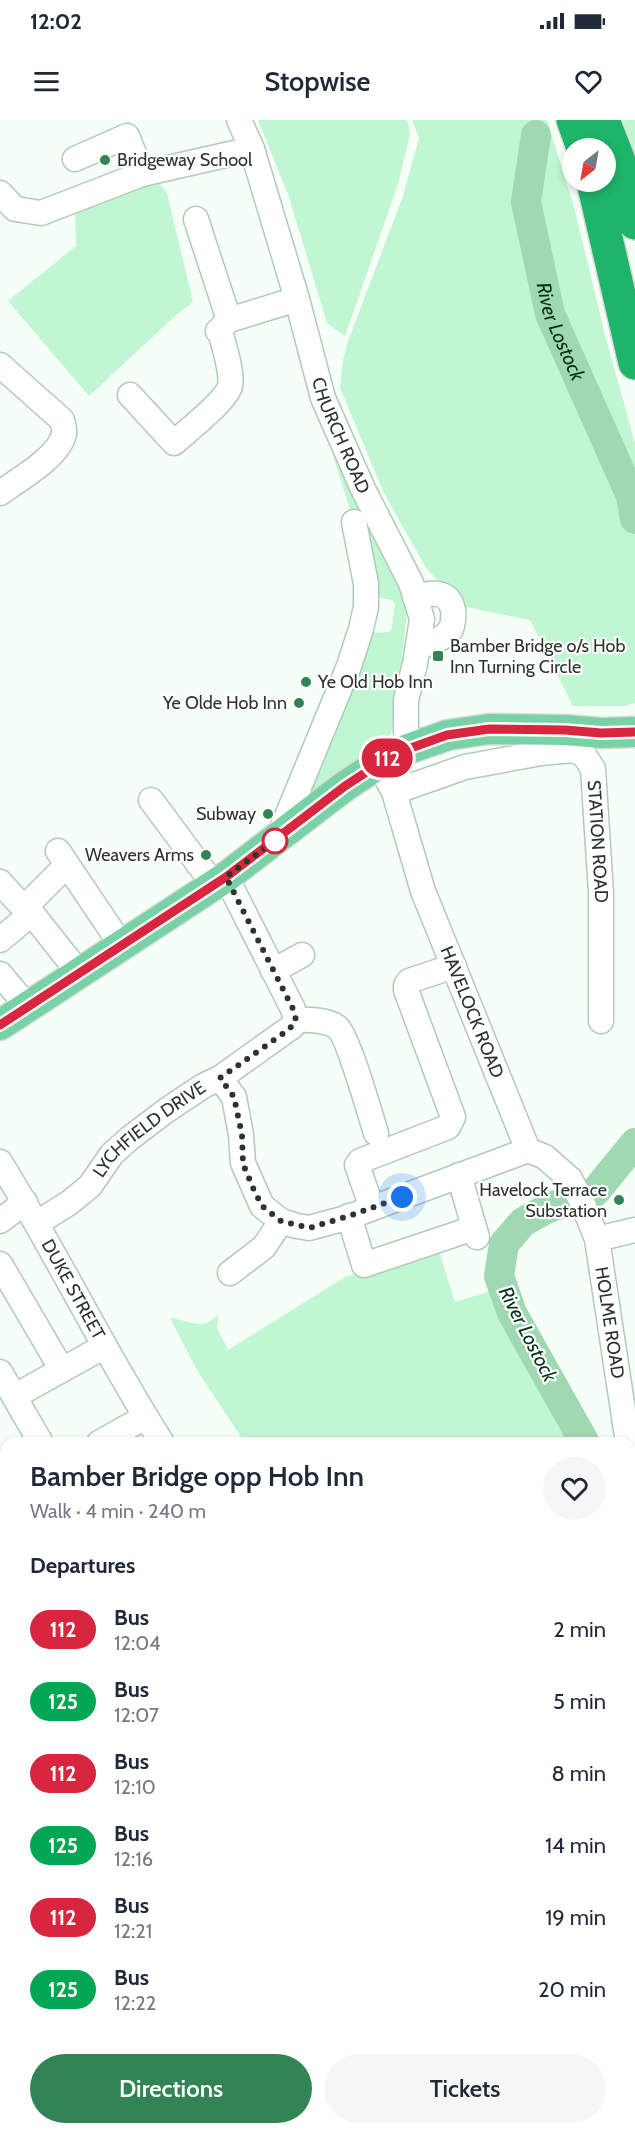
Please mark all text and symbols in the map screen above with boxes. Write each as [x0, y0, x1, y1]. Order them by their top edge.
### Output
text: 12:02 [30, 8, 82, 35]
icon: menu [30, 65, 63, 98]
text: Stopwise [265, 65, 370, 98]
icon: heart [572, 65, 605, 98]
north arrow [562, 138, 616, 192]
map controls [562, 138, 616, 192]
place label: Bridgeway School [117, 149, 253, 171]
marker: Bridgeway School [98, 153, 112, 167]
water label: River Lostock [532, 280, 591, 386]
street label: CHURCH ROAD [307, 375, 375, 497]
place label: Bamber Bridge o/s Hob Inn Turning Circle [450, 635, 625, 678]
marker: Bamber Bridge o/s Hob Inn Turning Circle [431, 649, 445, 663]
place label: Ye Old Hob Inn [317, 671, 433, 693]
marker: Ye Old Hob Inn [299, 675, 313, 689]
place label: Ye Olde Hob Inn [162, 692, 287, 714]
marker: Ye Olde Hob Inn [292, 696, 306, 710]
line badge: 112 [352, 738, 422, 778]
text: 112 [374, 746, 400, 771]
street label: STATION ROAD [583, 779, 612, 903]
place label: Subway [196, 803, 256, 825]
marker: Subway [261, 807, 275, 821]
unlabelled marker [262, 828, 288, 854]
place label: Weavers Arms [85, 844, 194, 866]
marker: Weavers Arms [199, 848, 213, 862]
street label: HAVELOCK ROAD [436, 943, 509, 1081]
street label: LYCHFIELD DRIVE [88, 1076, 210, 1182]
place label: Havelock Terrace Substation [479, 1179, 607, 1222]
your location [387, 1182, 417, 1212]
marker: Havelock Terrace Substation [612, 1193, 626, 1207]
street label: DUKE STREET [37, 1236, 110, 1344]
street label: HOLME ROAD [590, 1265, 629, 1380]
water label: River Lostock [494, 1282, 563, 1387]
button: heart [543, 1457, 606, 1520]
text: Bamber Bridge opp Hob Inn [30, 1459, 364, 1493]
text: Walk · 4 min · 240 m [30, 1499, 206, 1523]
text: Departures [30, 1552, 135, 1579]
text: Bus [114, 1604, 149, 1631]
text: 2 min [553, 1616, 606, 1643]
text: 112 [50, 1617, 76, 1642]
text: 12:04 [114, 1631, 161, 1655]
text: Bus [114, 1676, 149, 1703]
text: 5 min [553, 1688, 606, 1715]
text: 125 [48, 1689, 78, 1714]
text: 12:07 [114, 1703, 159, 1727]
text: Bus [114, 1748, 149, 1775]
text: 8 min [551, 1760, 606, 1787]
text: 112 [50, 1761, 76, 1786]
text: 12:10 [114, 1775, 156, 1799]
text: Bus [114, 1820, 149, 1847]
text: 14 min [545, 1832, 606, 1859]
text: 125 [48, 1833, 78, 1858]
text: 12:16 [114, 1847, 153, 1871]
text: Bus [114, 1892, 149, 1919]
text: 19 min [545, 1904, 606, 1931]
text: 112 [50, 1905, 76, 1930]
text: 12:21 [114, 1919, 152, 1943]
text: Bus [114, 1964, 149, 1991]
text: 20 min [538, 1976, 606, 2003]
text: 125 [48, 1977, 78, 2002]
text: 12:22 [114, 1991, 156, 2015]
button: Directions [30, 2054, 312, 2123]
button: Tickets [324, 2054, 606, 2123]

